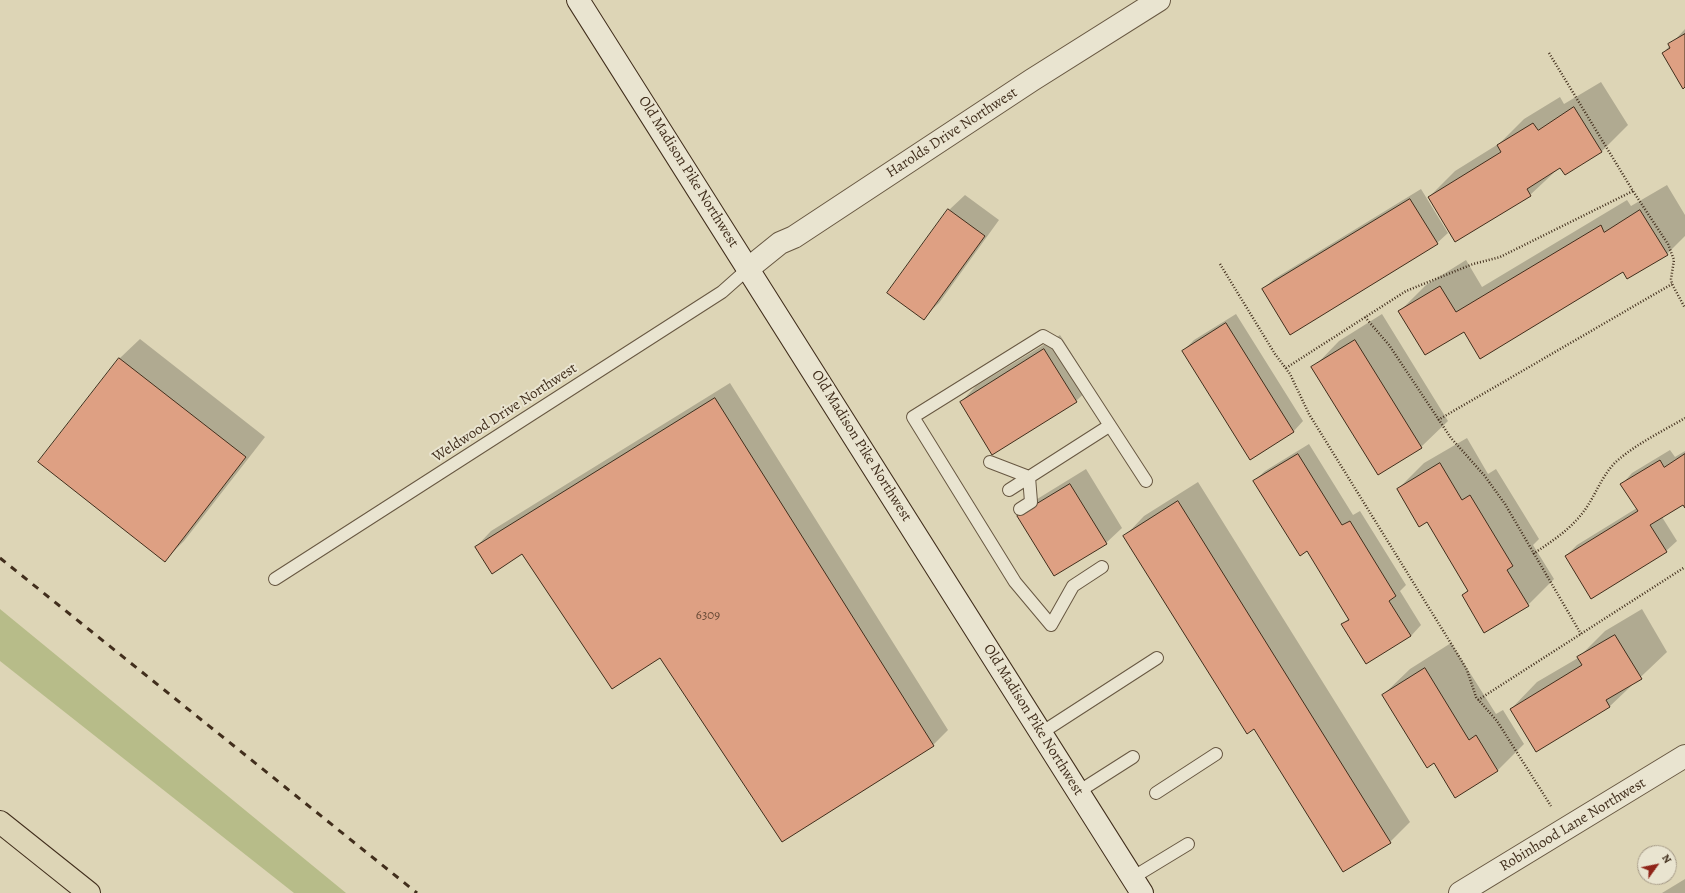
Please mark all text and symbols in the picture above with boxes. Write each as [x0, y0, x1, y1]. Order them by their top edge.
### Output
street label: Harolds Drive Northwest [883, 84, 1021, 182]
street label: Old Madison Pike Northwest [634, 93, 742, 251]
street label: Weldwood Drive Northwest [429, 360, 581, 466]
street label: Old Madison Pike Northwest [807, 367, 915, 525]
house number: 6309 [696, 608, 720, 624]
street label: Old Madison Pike Northwest [979, 641, 1087, 799]
street label: Robinhood Lane Northwest [1497, 774, 1649, 876]
north arrow [1637, 845, 1677, 885]
text: N [1658, 851, 1675, 866]

